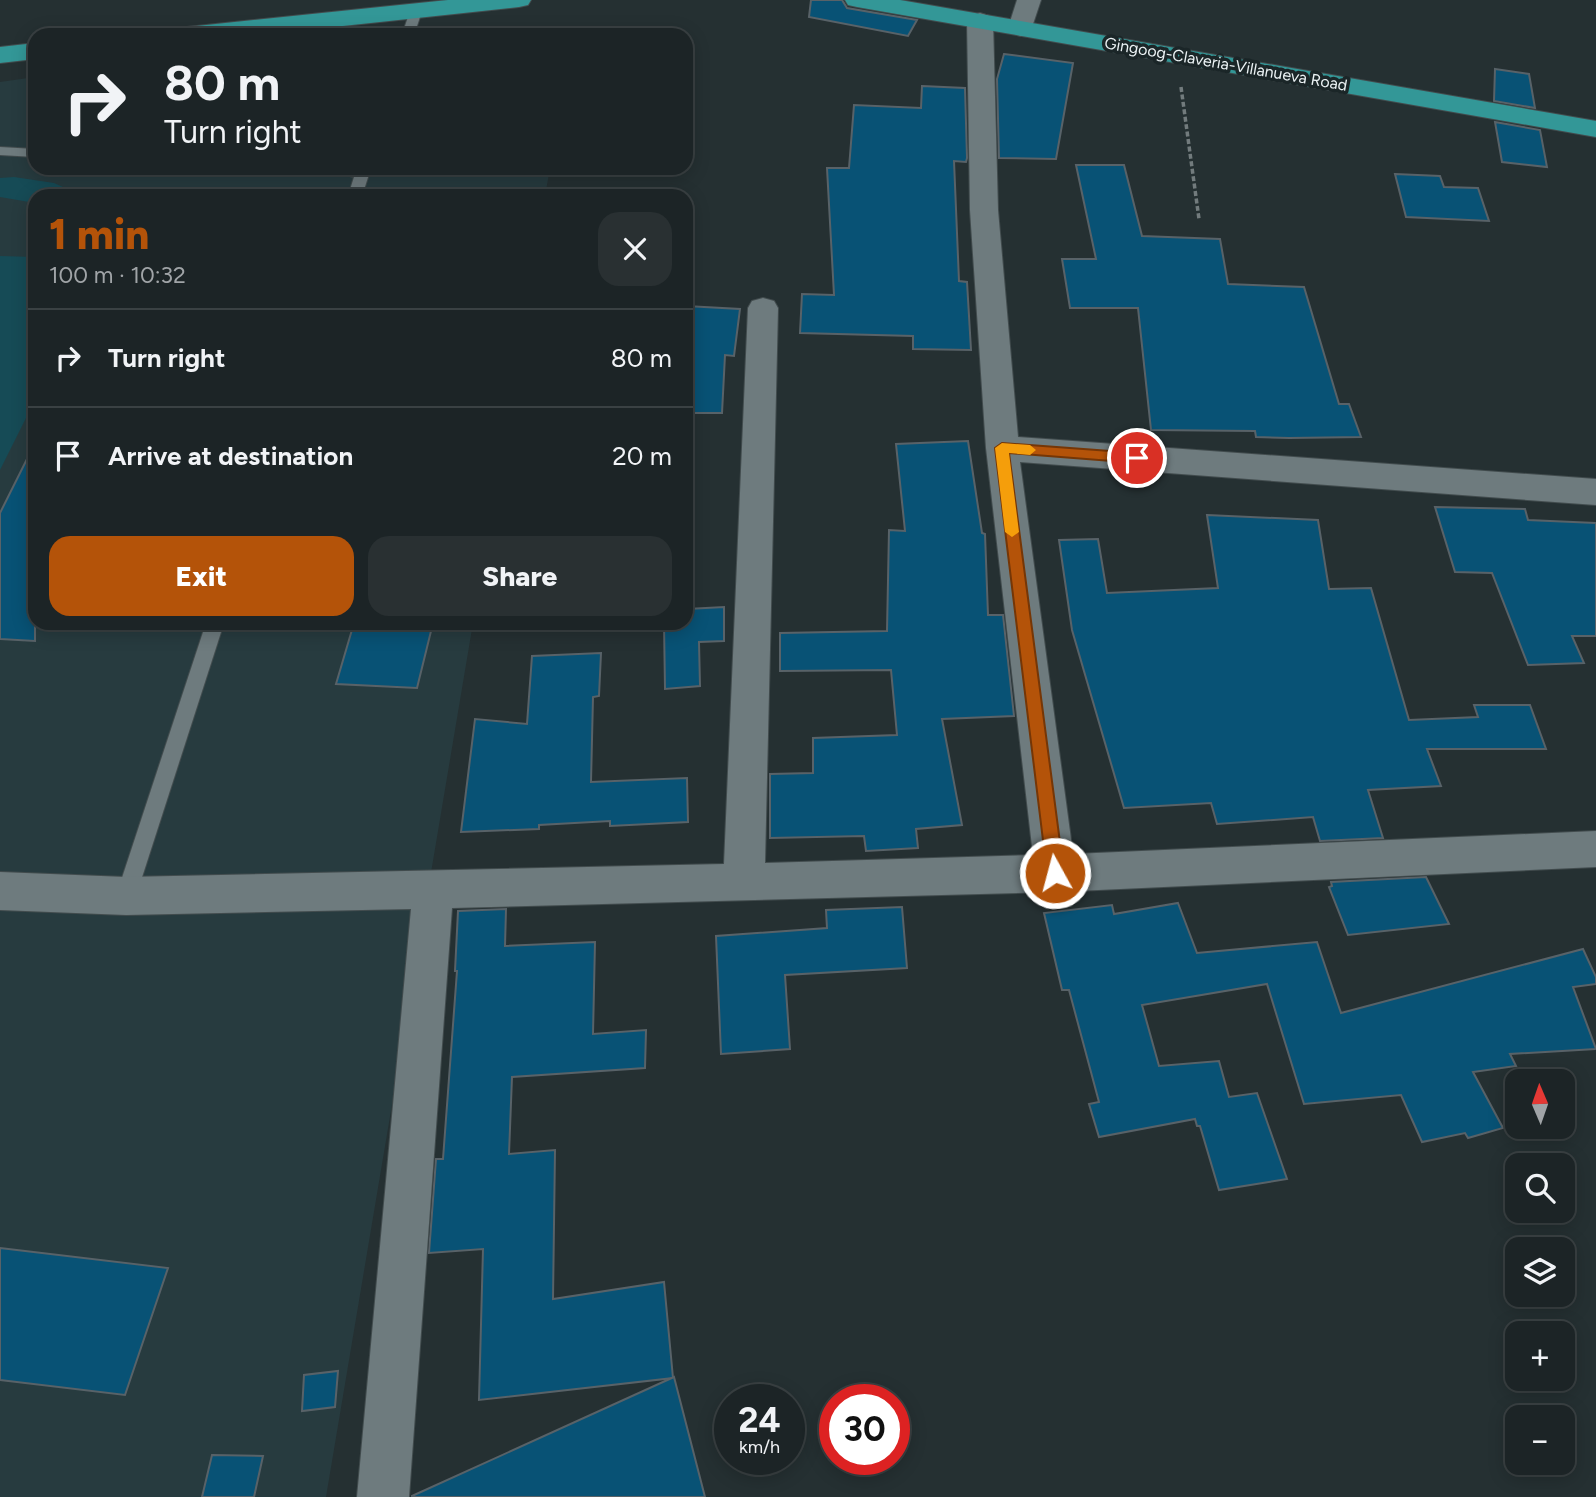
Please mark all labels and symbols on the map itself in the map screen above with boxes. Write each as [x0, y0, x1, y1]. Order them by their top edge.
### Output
street label: Gingoog-Claveria-Villanueva Road [1103, 33, 1349, 95]
pin [1107, 428, 1167, 488]
position arrow [1018, 836, 1092, 910]
north arrow [1505, 1069, 1575, 1139]
speed limit sign: 30 [819, 1384, 910, 1475]

